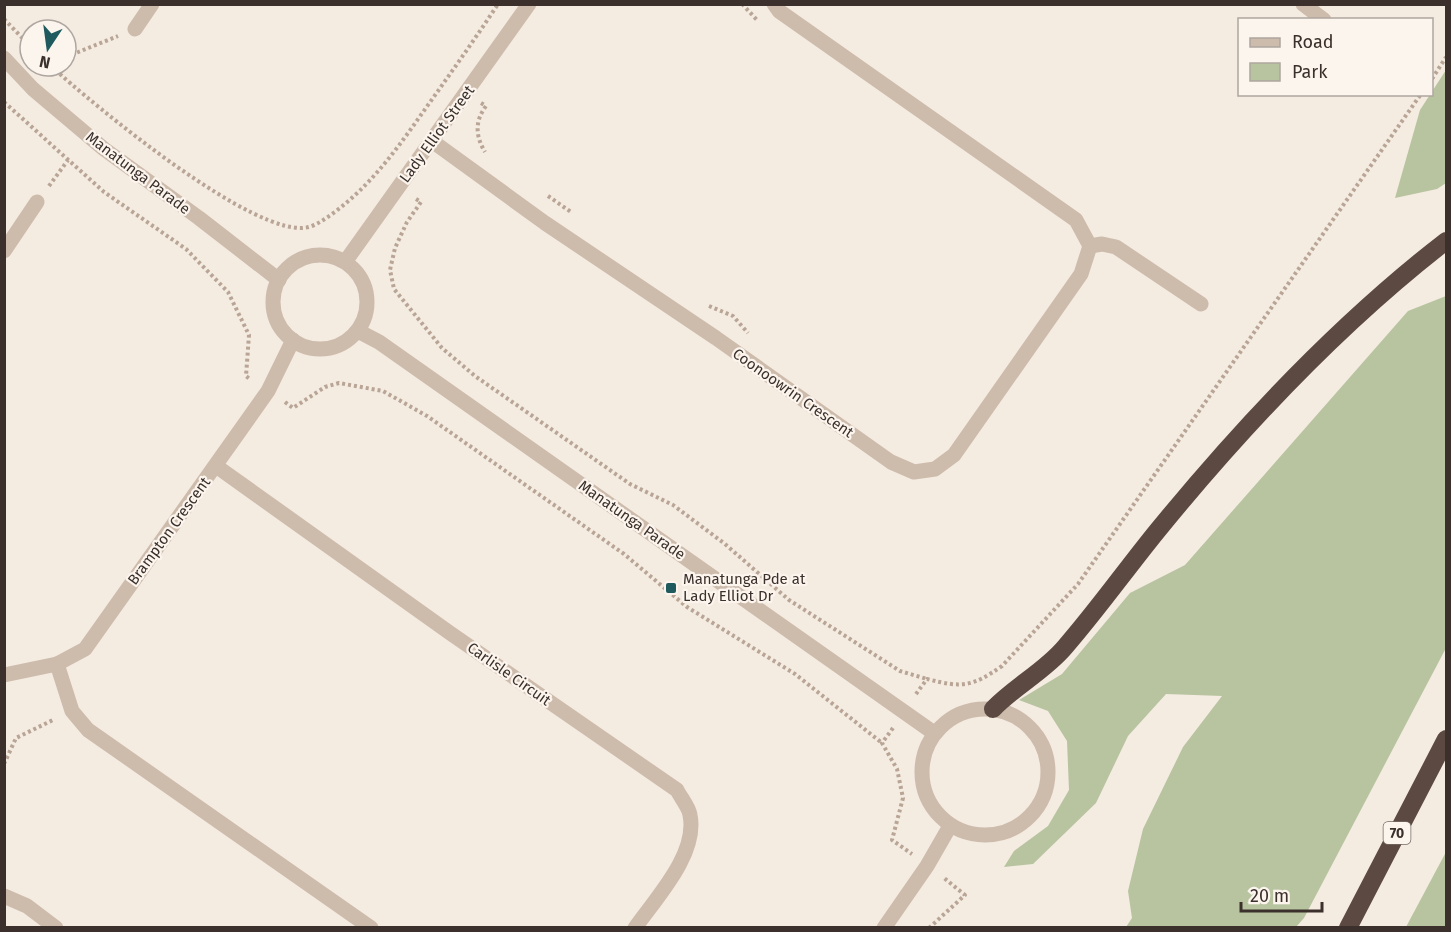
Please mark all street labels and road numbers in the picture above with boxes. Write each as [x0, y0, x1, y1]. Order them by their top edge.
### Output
street label: Lady Elliot Street [396, 81, 479, 186]
street label: Manatunga Parade [82, 128, 194, 218]
street label: Coonoowrin Crescent [729, 344, 857, 442]
street label: Brampton Crescent [124, 473, 215, 588]
street label: Manatunga Parade [575, 476, 689, 564]
street label: Carlisle Circuit [464, 639, 555, 710]
road number: 70 [1384, 822, 1410, 844]

